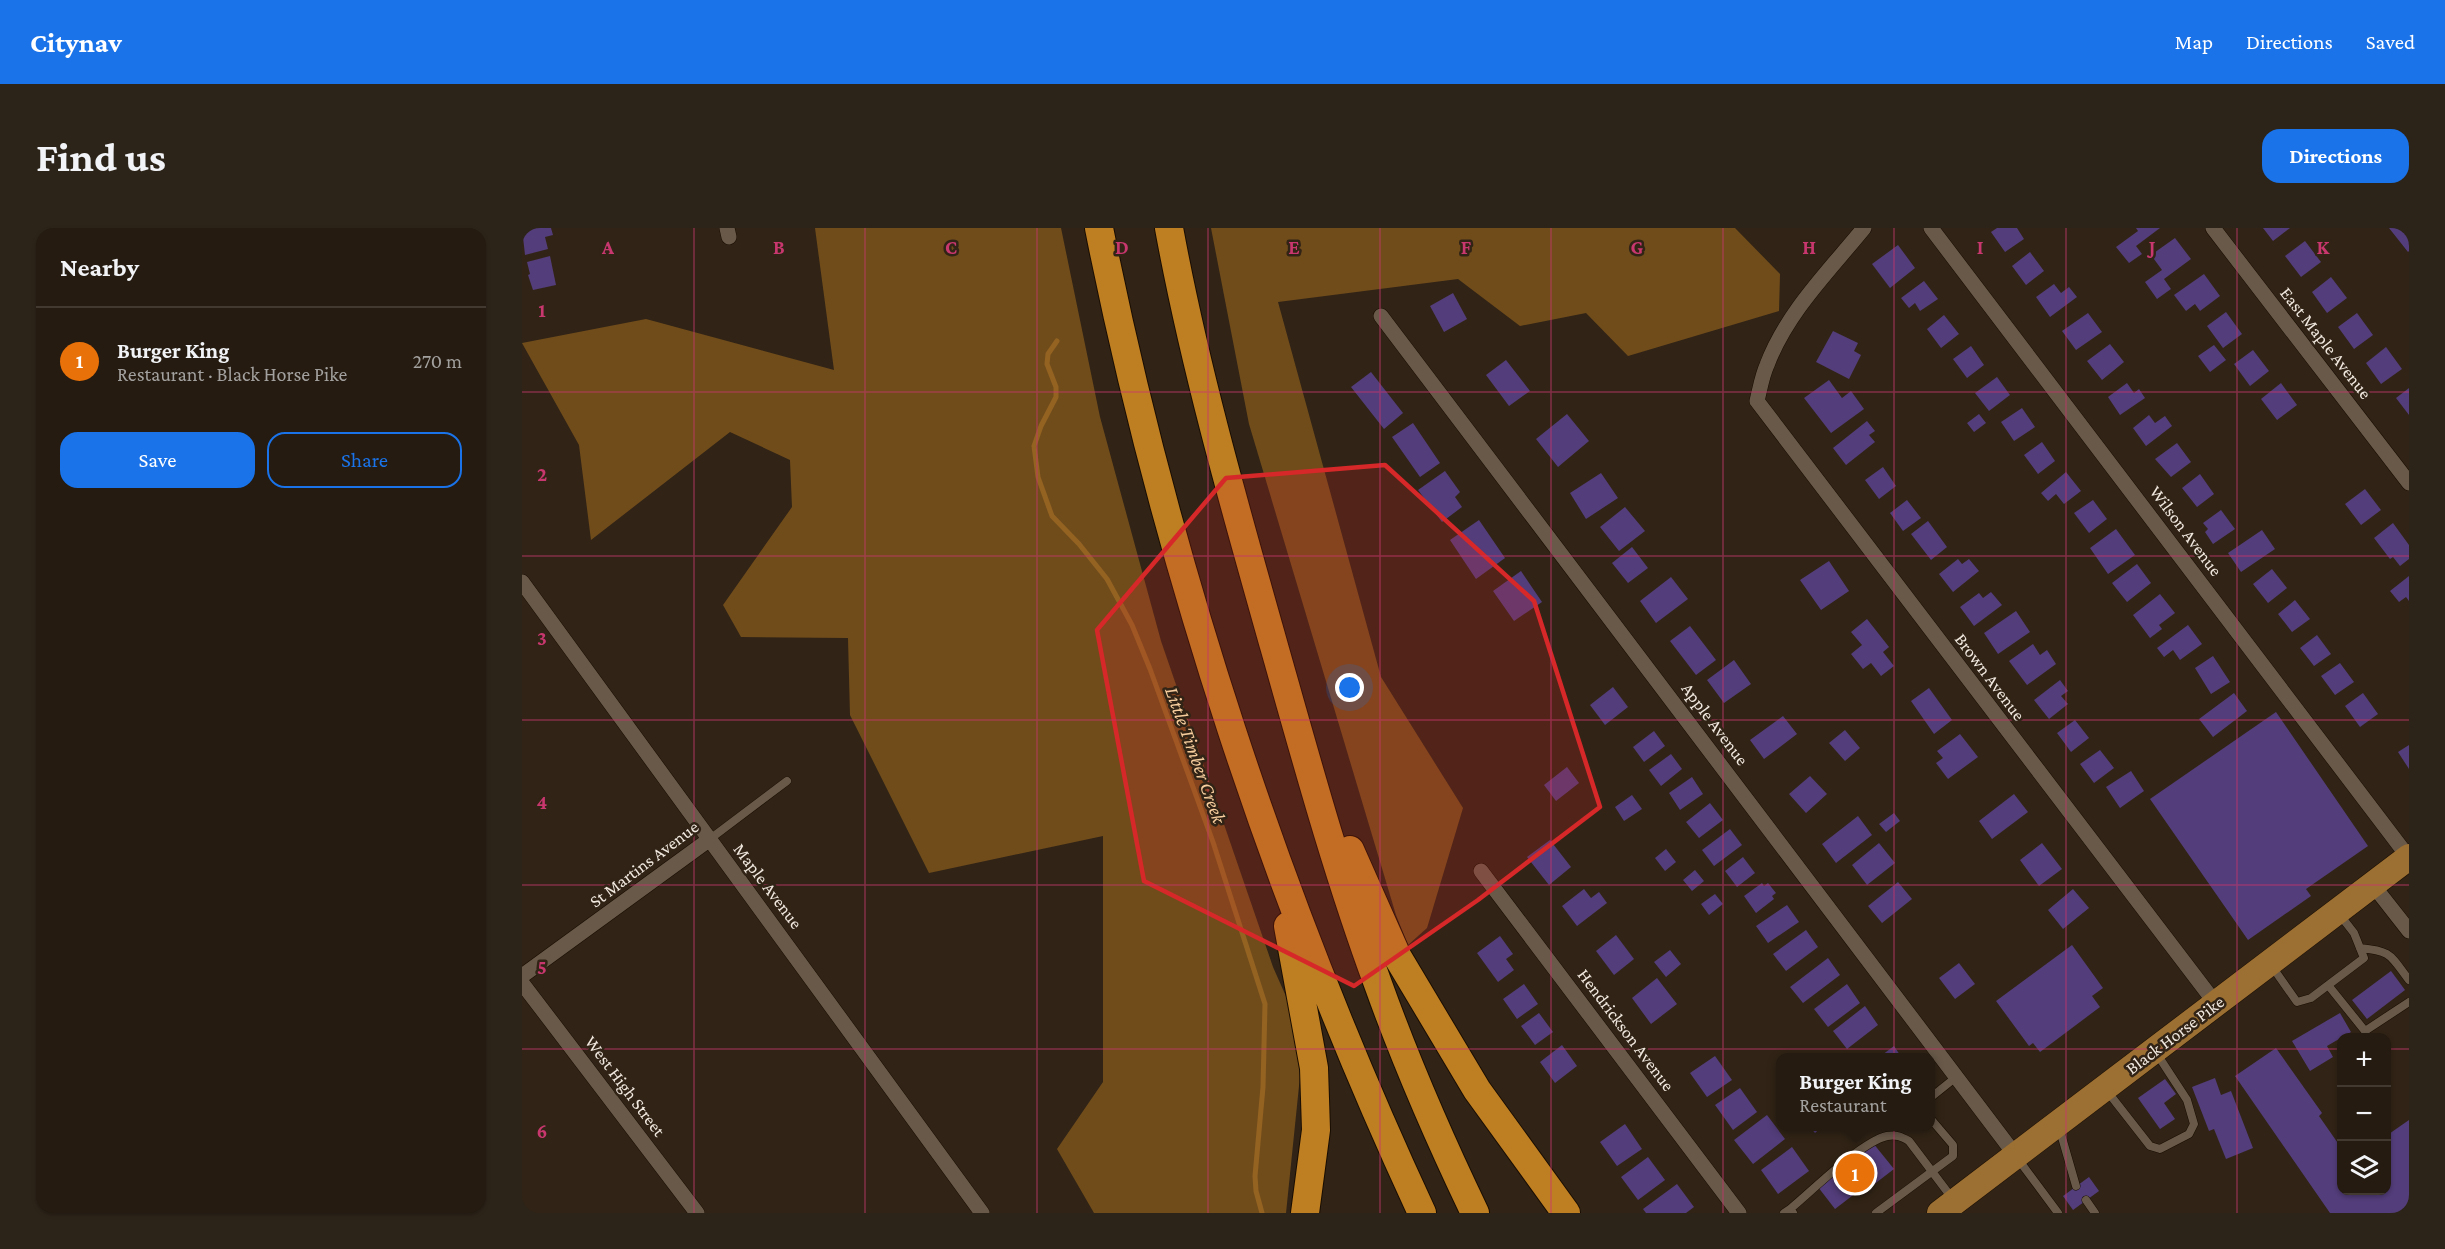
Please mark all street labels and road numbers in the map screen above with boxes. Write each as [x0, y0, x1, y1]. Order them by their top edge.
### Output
street label: East Maple Avenue [2276, 283, 2376, 403]
street label: Wilson Avenue [2146, 482, 2226, 580]
street label: Brown Avenue [1951, 629, 2029, 725]
street label: Apple Avenue [1677, 679, 1753, 769]
street label: St Martins Avenue [586, 816, 702, 911]
street label: Maple Avenue [729, 839, 807, 933]
street label: Hendrickson Avenue [1574, 965, 1679, 1095]
street label: Black Horse Pike [2122, 992, 2228, 1078]
street label: West High Street [581, 1032, 670, 1141]

